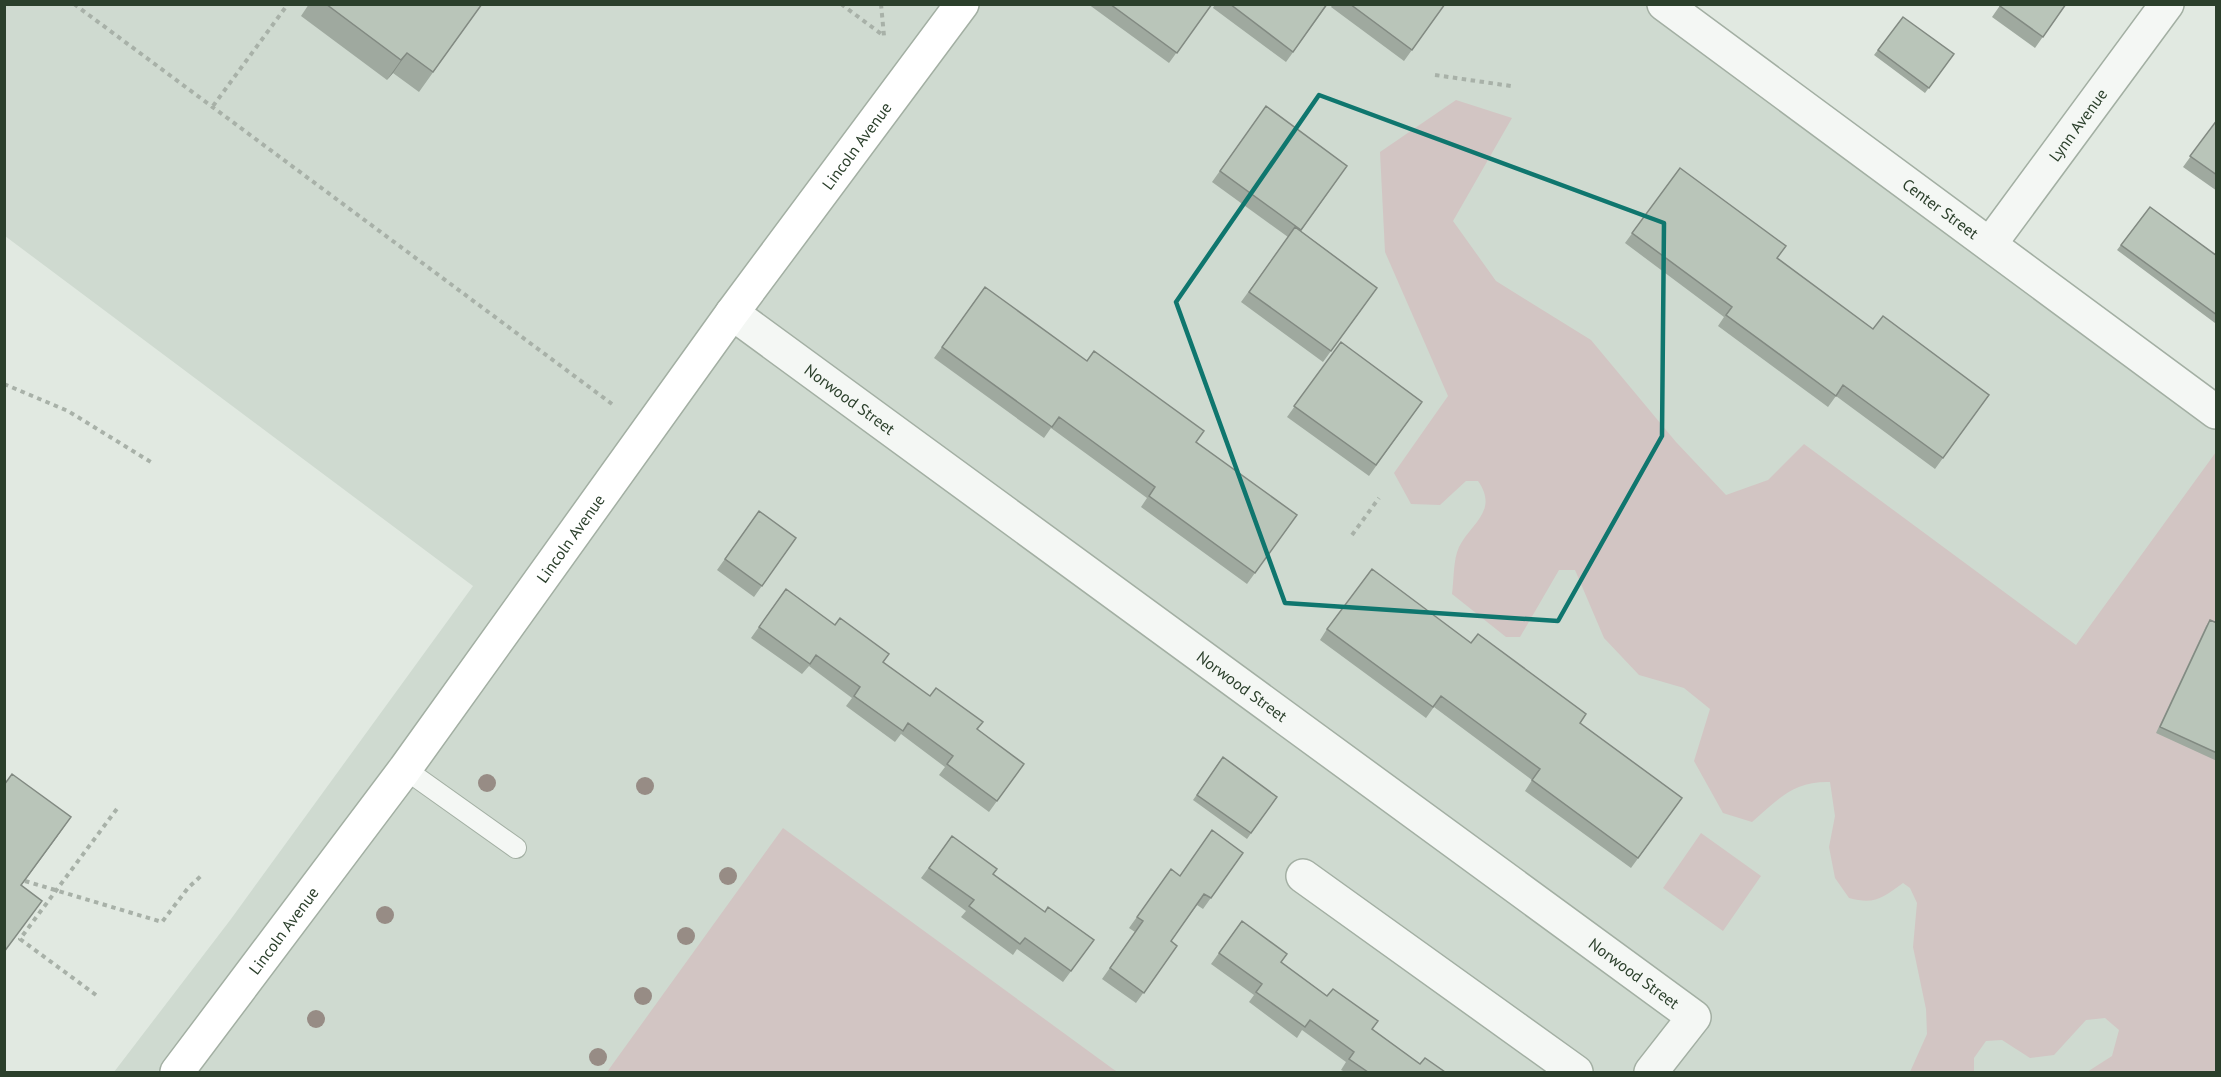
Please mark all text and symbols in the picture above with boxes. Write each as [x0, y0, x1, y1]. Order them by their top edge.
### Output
street label: Lynn Avenue [2044, 85, 2111, 165]
street label: Lincoln Avenue [818, 98, 896, 193]
street label: Center Street [1899, 174, 1983, 243]
street label: Norwood Street [801, 359, 900, 439]
street label: Lincoln Avenue [532, 490, 609, 586]
street label: Norwood Street [1193, 646, 1292, 726]
street label: Lincoln Avenue [244, 883, 323, 978]
street label: Norwood Street [1585, 933, 1684, 1013]

